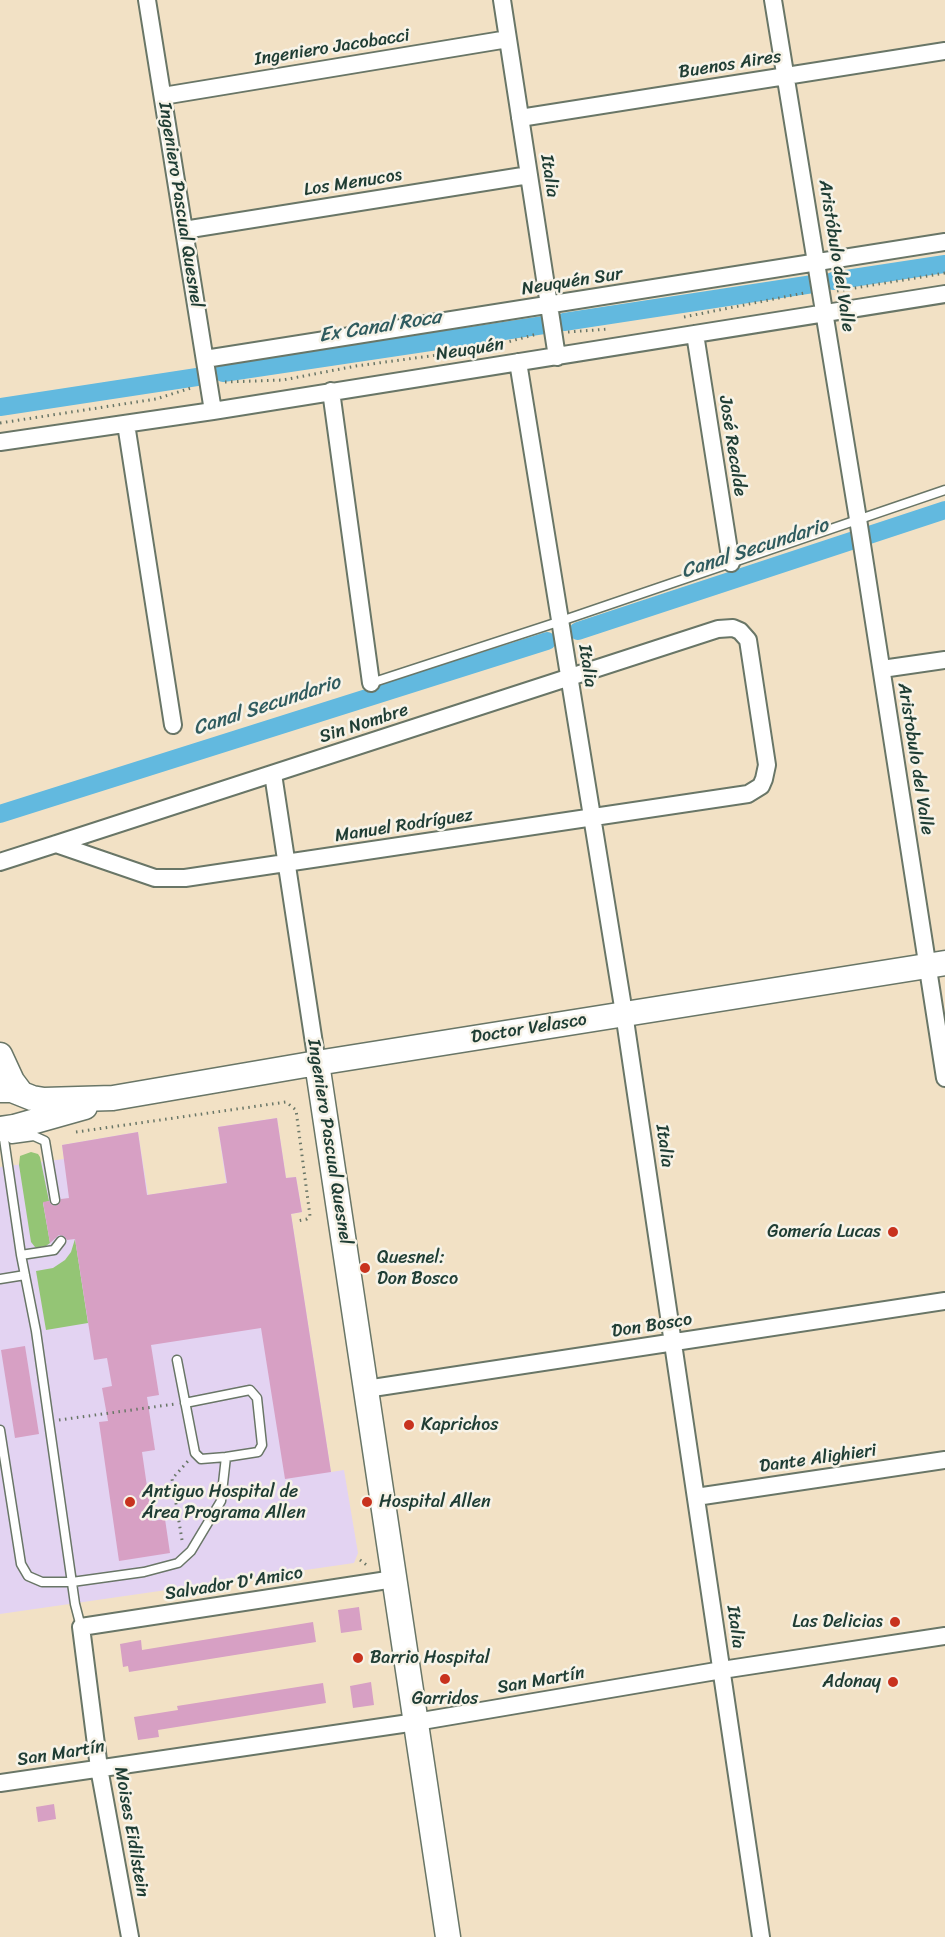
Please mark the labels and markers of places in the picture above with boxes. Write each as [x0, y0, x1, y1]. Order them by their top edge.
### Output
place label: Gomería Lucas [767, 1221, 881, 1243]
marker: Gomería Lucas [886, 1225, 900, 1239]
place label: Quesnel: Don Bosco [377, 1247, 458, 1290]
marker: Quesnel: Don Bosco [358, 1261, 372, 1275]
place label: Kaprichos [421, 1414, 498, 1436]
marker: Kaprichos [402, 1418, 416, 1432]
place label: Antiguo Hospital de Área Programa Allen [142, 1481, 306, 1524]
place label: Hospital Allen [379, 1491, 491, 1513]
marker: Antiguo Hospital de Área Programa Allen [123, 1495, 137, 1509]
marker: Hospital Allen [360, 1495, 374, 1509]
place label: Las Delicias [792, 1611, 883, 1633]
marker: Las Delicias [888, 1615, 902, 1629]
place label: Barrio Hospital [370, 1647, 490, 1669]
marker: Barrio Hospital [351, 1651, 365, 1665]
place label: Adonay [823, 1671, 881, 1693]
marker: Garridos [438, 1672, 452, 1686]
marker: Adonay [886, 1675, 900, 1689]
place label: Garridos [412, 1688, 478, 1710]

